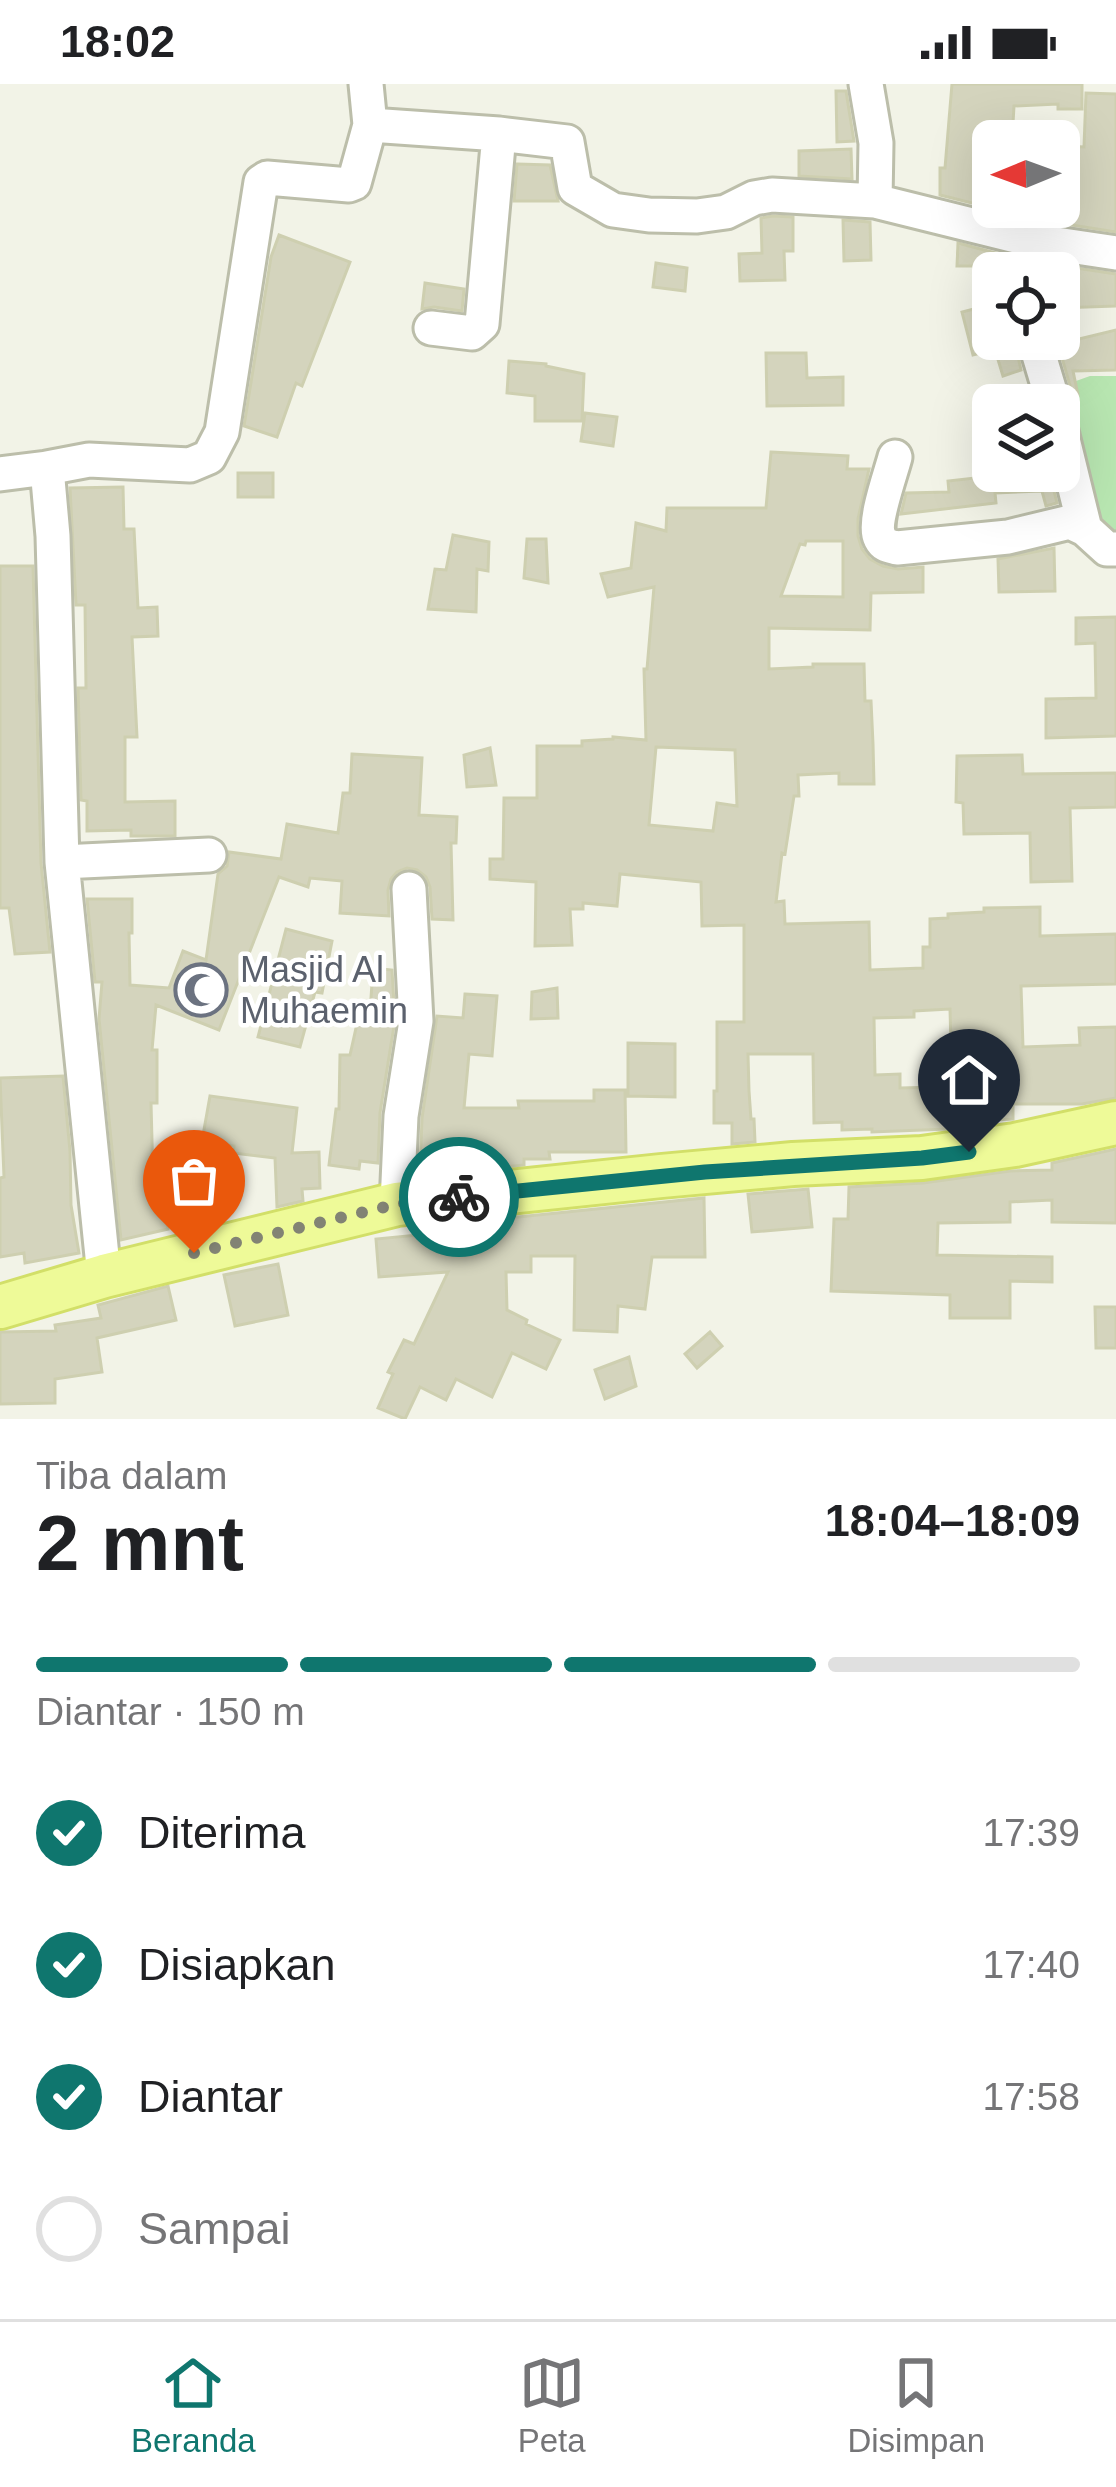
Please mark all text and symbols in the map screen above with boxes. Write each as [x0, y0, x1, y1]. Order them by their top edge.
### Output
text: 18:02 [60, 16, 175, 67]
north arrow [972, 120, 1080, 228]
map controls [972, 120, 1080, 492]
button: locate [972, 252, 1080, 360]
button: layers [972, 384, 1080, 492]
place label: Masjid Al Muhaemin [240, 949, 408, 1031]
mosque icon: Masjid Al Muhaemin [173, 962, 229, 1018]
pin [918, 1029, 1020, 1152]
icon: home [936, 1047, 1002, 1113]
pin [143, 1130, 245, 1253]
courier [399, 1137, 519, 1257]
icon: bag [161, 1148, 227, 1214]
icon: bike [426, 1164, 492, 1230]
text: Tiba dalam [36, 1454, 227, 1497]
text: 18:04–18:09 [825, 1495, 1080, 1546]
text: 2 mnt [36, 1499, 244, 1587]
text: Diantar · 150 m [36, 1690, 305, 1733]
icon: check [36, 1800, 102, 1866]
text: Diterima [138, 1807, 306, 1858]
text: 17:39 [982, 1811, 1080, 1854]
icon: check [36, 1932, 102, 1998]
text: Disiapkan [138, 1939, 336, 1990]
text: 17:40 [982, 1943, 1080, 1986]
icon: check [36, 2064, 102, 2130]
text: Diantar [138, 2071, 283, 2122]
text: 17:58 [982, 2075, 1080, 2118]
text: Sampai [138, 2203, 291, 2254]
tab: Beranda [131, 2350, 256, 2460]
tab: Peta [518, 2350, 586, 2460]
tab: Disimpan [847, 2350, 985, 2460]

